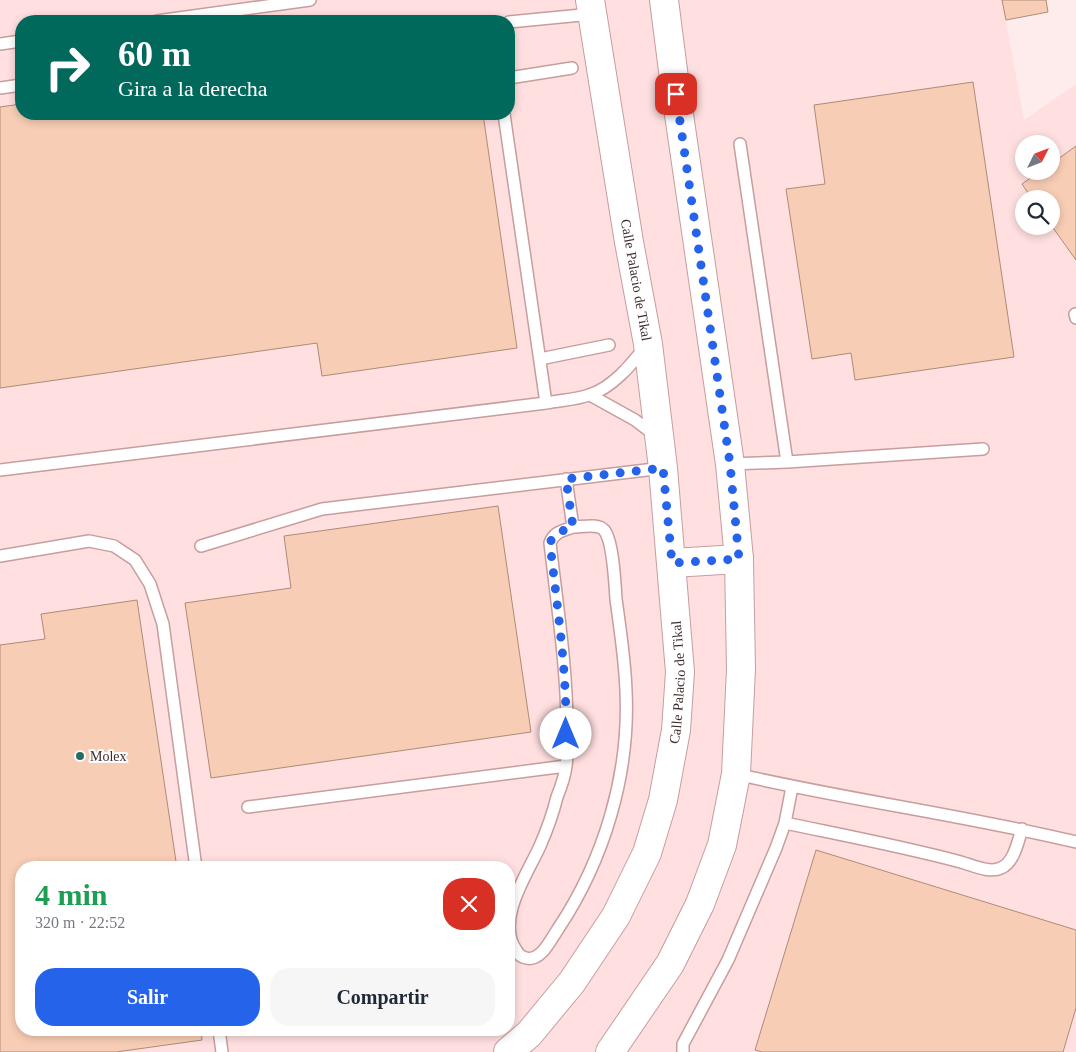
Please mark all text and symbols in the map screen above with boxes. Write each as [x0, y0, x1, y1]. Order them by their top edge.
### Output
icon: right [35, 35, 100, 100]
text: 60 m [118, 35, 191, 74]
pin [655, 73, 697, 115]
text: Gira a la derecha [118, 76, 268, 101]
icon: arrive [662, 80, 690, 108]
north arrow [1015, 135, 1060, 180]
map controls [1015, 135, 1060, 235]
button: search [1015, 190, 1060, 235]
street label: Calle Palacio de Tikal [618, 218, 654, 342]
street label: Calle Palacio de Tikal [666, 620, 688, 745]
position arrow [539, 707, 591, 759]
place label: Molex [90, 749, 127, 764]
marker: Molex [74, 750, 86, 762]
text: 4 min [35, 878, 108, 911]
button: close [443, 878, 495, 930]
text: 320 m · 22:52 [35, 914, 125, 931]
button: Salir [35, 968, 260, 1026]
button: Compartir [270, 968, 495, 1026]

